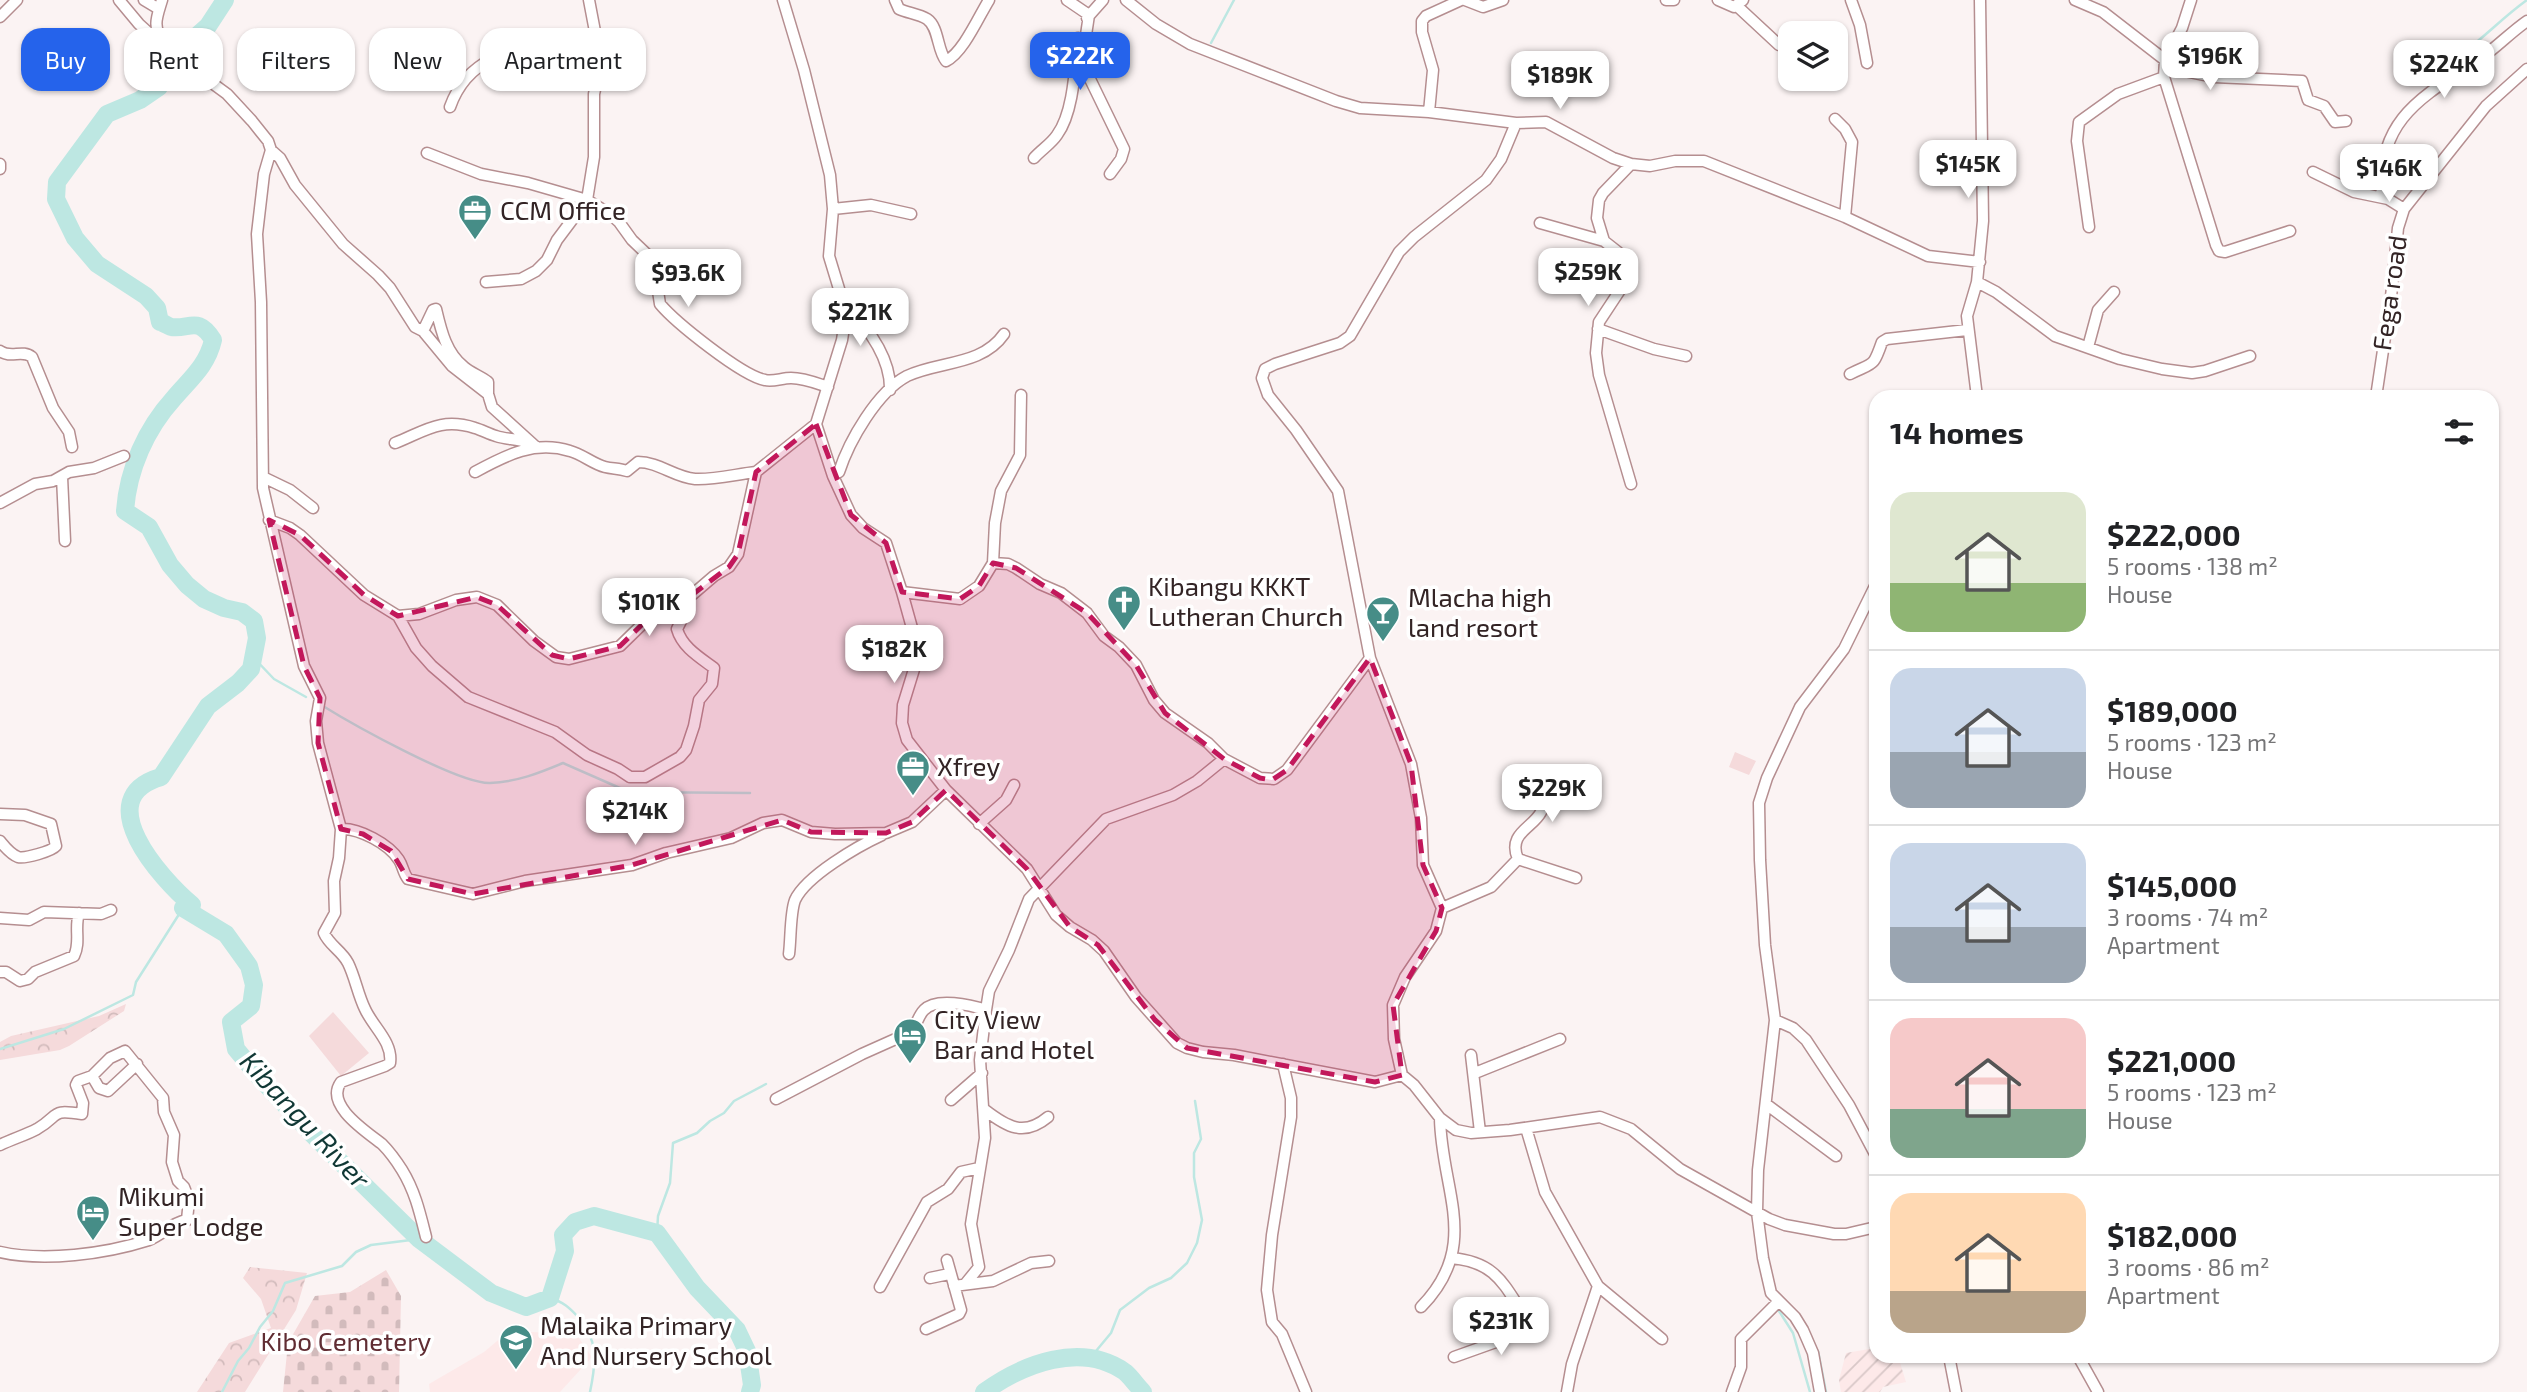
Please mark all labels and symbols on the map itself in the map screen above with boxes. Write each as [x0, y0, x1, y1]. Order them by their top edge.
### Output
pin: $222K [1031, 32, 1129, 92]
pin: $196K [2161, 32, 2259, 92]
pin: $224K [2395, 41, 2493, 100]
pin: $189K [1511, 52, 1609, 111]
pin: $145K [1919, 140, 2017, 200]
pin: $146K [2340, 144, 2438, 204]
office icon: CCM Office [456, 192, 494, 241]
place label: CCM Office [500, 194, 626, 225]
street label: Fega road [2365, 233, 2412, 352]
pin: $259K [1539, 248, 1637, 308]
pin: $93.6K [631, 250, 745, 309]
pin: $221K [811, 288, 909, 348]
place label: Kibangu KKKT Lutheran Church [1148, 570, 1343, 631]
pin: $101K [600, 578, 698, 638]
place label: Mlacha high land resort [1408, 581, 1552, 642]
church icon: Kibangu KKKT Lutheran Church [1105, 583, 1143, 632]
bar icon: Mlacha high land resort [1364, 594, 1402, 643]
pin: $182K [845, 626, 943, 685]
office icon: Xfrey [894, 748, 932, 797]
place label: Xfrey [937, 750, 1000, 781]
pin: $229K [1503, 764, 1601, 824]
pin: $214K [586, 788, 684, 847]
place label: City View Bar and Hotel [934, 1003, 1094, 1064]
hotel icon: City View Bar and Hotel [891, 1016, 929, 1065]
water label: Kibangu River [234, 1044, 378, 1196]
place label: Mikumi Super Lodge [118, 1180, 263, 1241]
hotel icon: Mikumi Super Lodge [74, 1193, 112, 1242]
pin: $231K [1452, 1298, 1550, 1357]
place label: Malaika Primary And Nursery School [540, 1309, 772, 1370]
school or university icon: Malaika Primary And Nursery School [497, 1322, 535, 1371]
park label: Kibo Cemetery [261, 1325, 432, 1356]

